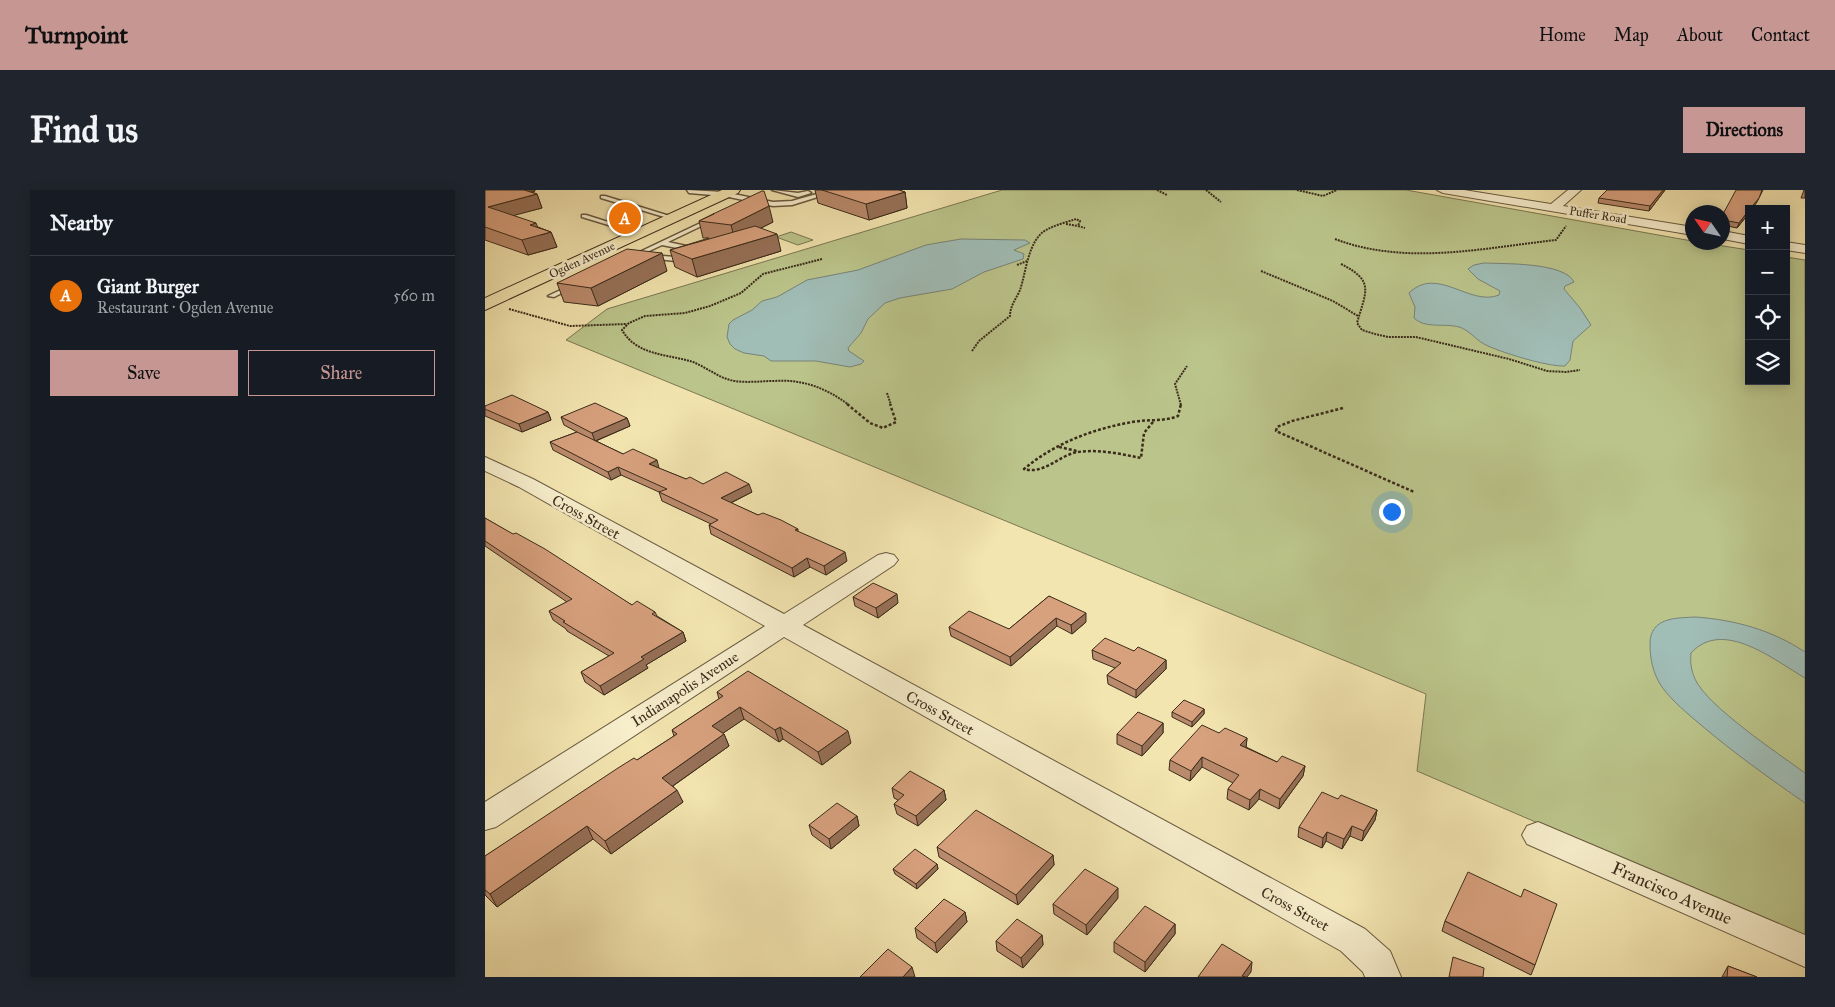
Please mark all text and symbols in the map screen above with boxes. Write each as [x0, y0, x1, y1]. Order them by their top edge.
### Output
text: Turnpoint [25, 20, 128, 50]
text: Home [1539, 24, 1586, 46]
text: Map [1614, 24, 1649, 46]
text: About [1677, 24, 1723, 46]
text: Contact [1751, 24, 1810, 46]
button: Directions [1683, 107, 1805, 153]
text: Find us [30, 109, 138, 152]
pin: A [609, 199, 641, 237]
street label: Puffer Road [1568, 204, 1628, 226]
north arrow [1685, 205, 1730, 250]
map controls [1745, 205, 1790, 385]
button: + [1745, 205, 1790, 250]
text: Nearby [50, 210, 113, 236]
street label: Ogden Avenue [547, 239, 617, 282]
button: − [1745, 250, 1790, 295]
text: Giant Burger [97, 275, 199, 298]
text: A [61, 286, 71, 305]
text: 560 m [393, 286, 435, 305]
button: locate [1745, 295, 1790, 340]
text: Restaurant · Ogden Avenue [97, 298, 274, 317]
button: layers [1745, 340, 1790, 385]
button: Save [50, 350, 238, 396]
button: Share [248, 350, 435, 396]
street label: Cross Street [549, 491, 624, 543]
your location [1379, 499, 1405, 525]
street label: Indianapolis Avenue [628, 648, 742, 730]
street label: Cross Street [903, 687, 978, 739]
street label: Francisco Avenue [1608, 857, 1736, 929]
street label: Cross Street [1258, 883, 1333, 935]

